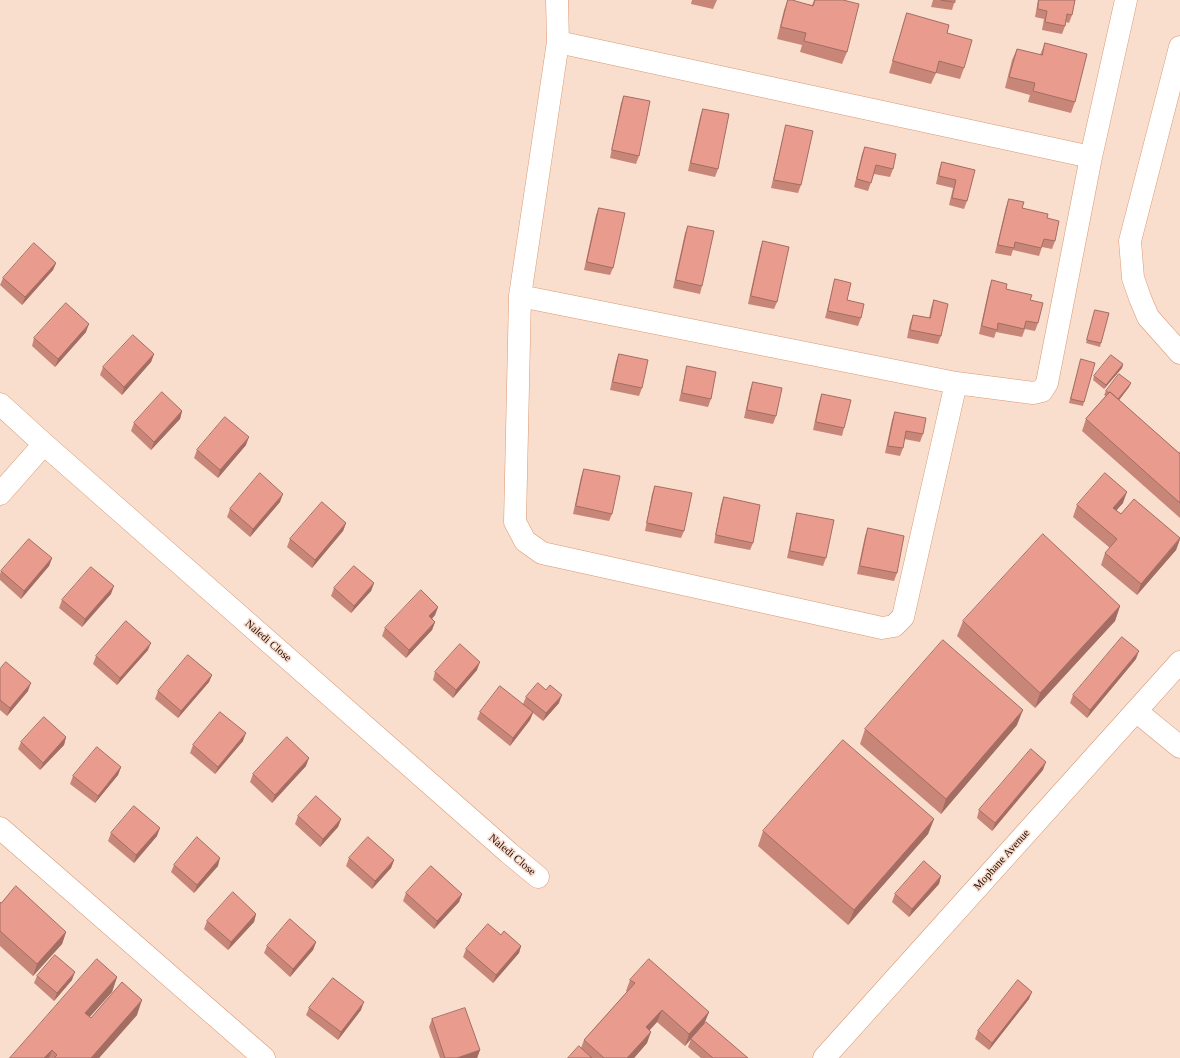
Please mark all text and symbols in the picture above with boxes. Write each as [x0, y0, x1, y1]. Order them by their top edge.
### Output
street label: Naledi Close [242, 617, 294, 665]
street label: Mophane Avenue [971, 827, 1033, 893]
street label: Naledi Close [486, 832, 538, 878]

